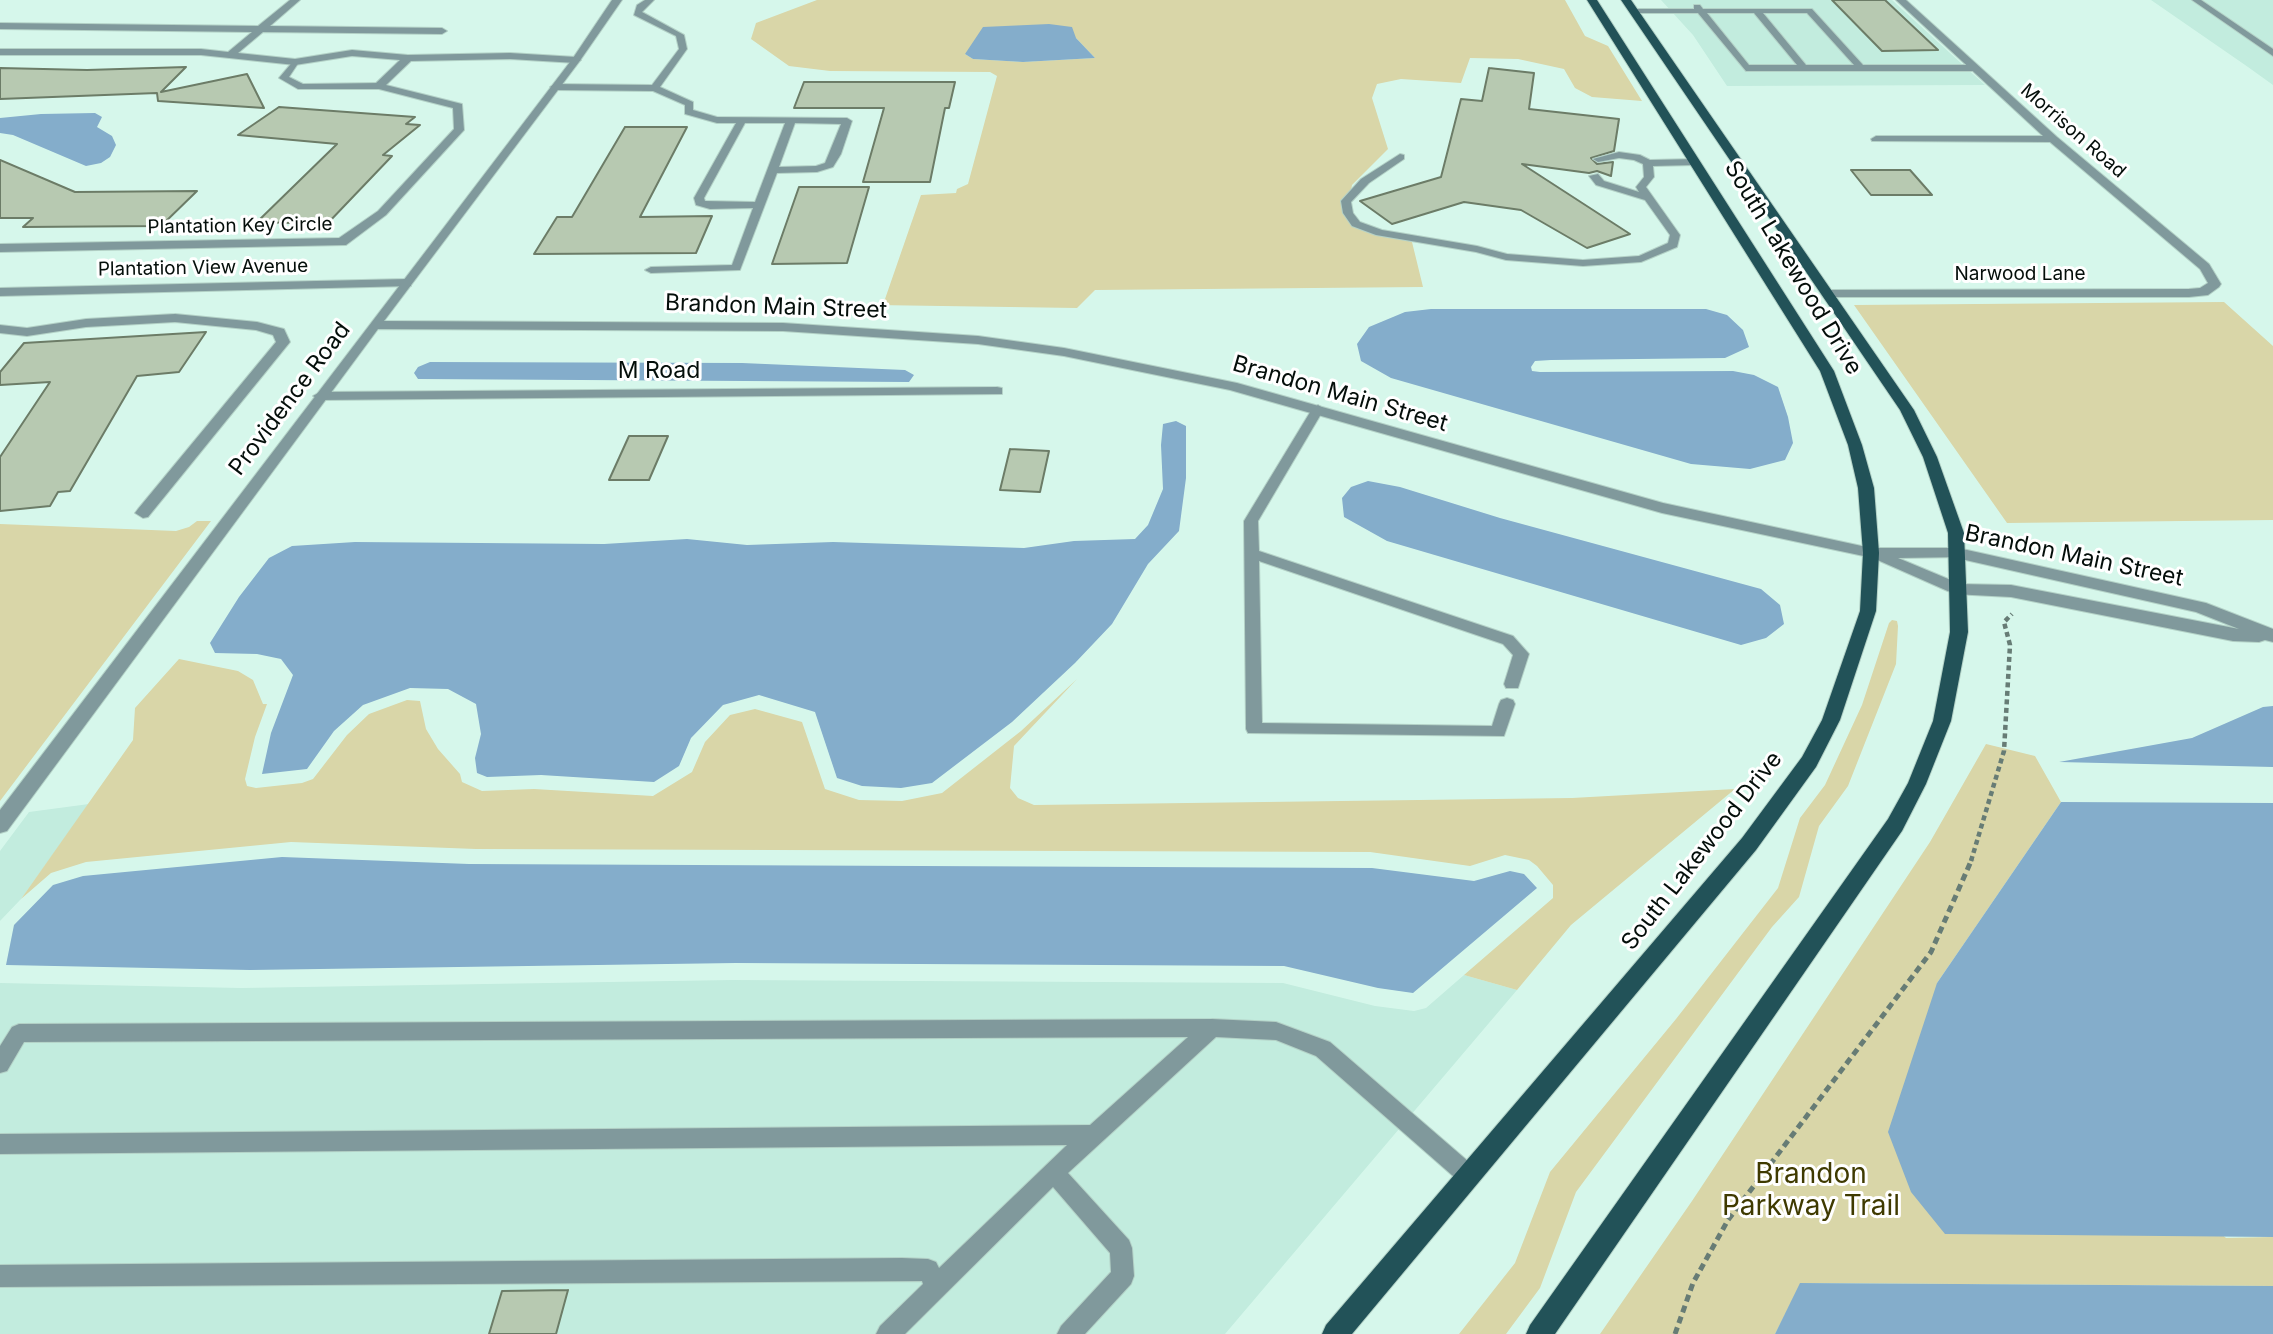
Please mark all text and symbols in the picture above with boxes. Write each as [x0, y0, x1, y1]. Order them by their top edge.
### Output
street label: Morrison Road [2016, 79, 2130, 183]
street label: South Lakewood Drive [1718, 156, 1868, 380]
street label: Plantation Key Circle [147, 213, 333, 239]
street label: Plantation View Avenue [98, 255, 308, 281]
street label: Narwood Lane [1955, 263, 2085, 285]
street label: Brandon Main Street [664, 289, 888, 325]
street label: Providence Road [223, 317, 357, 481]
street label: Brandon Main Street [1229, 350, 1451, 438]
street label: M Road [618, 357, 700, 385]
street label: Brandon Main Street [1962, 519, 2186, 593]
street label: South Lakewood Drive [1616, 746, 1788, 956]
park label: Brandon Parkway Trail [1722, 1158, 1900, 1224]

